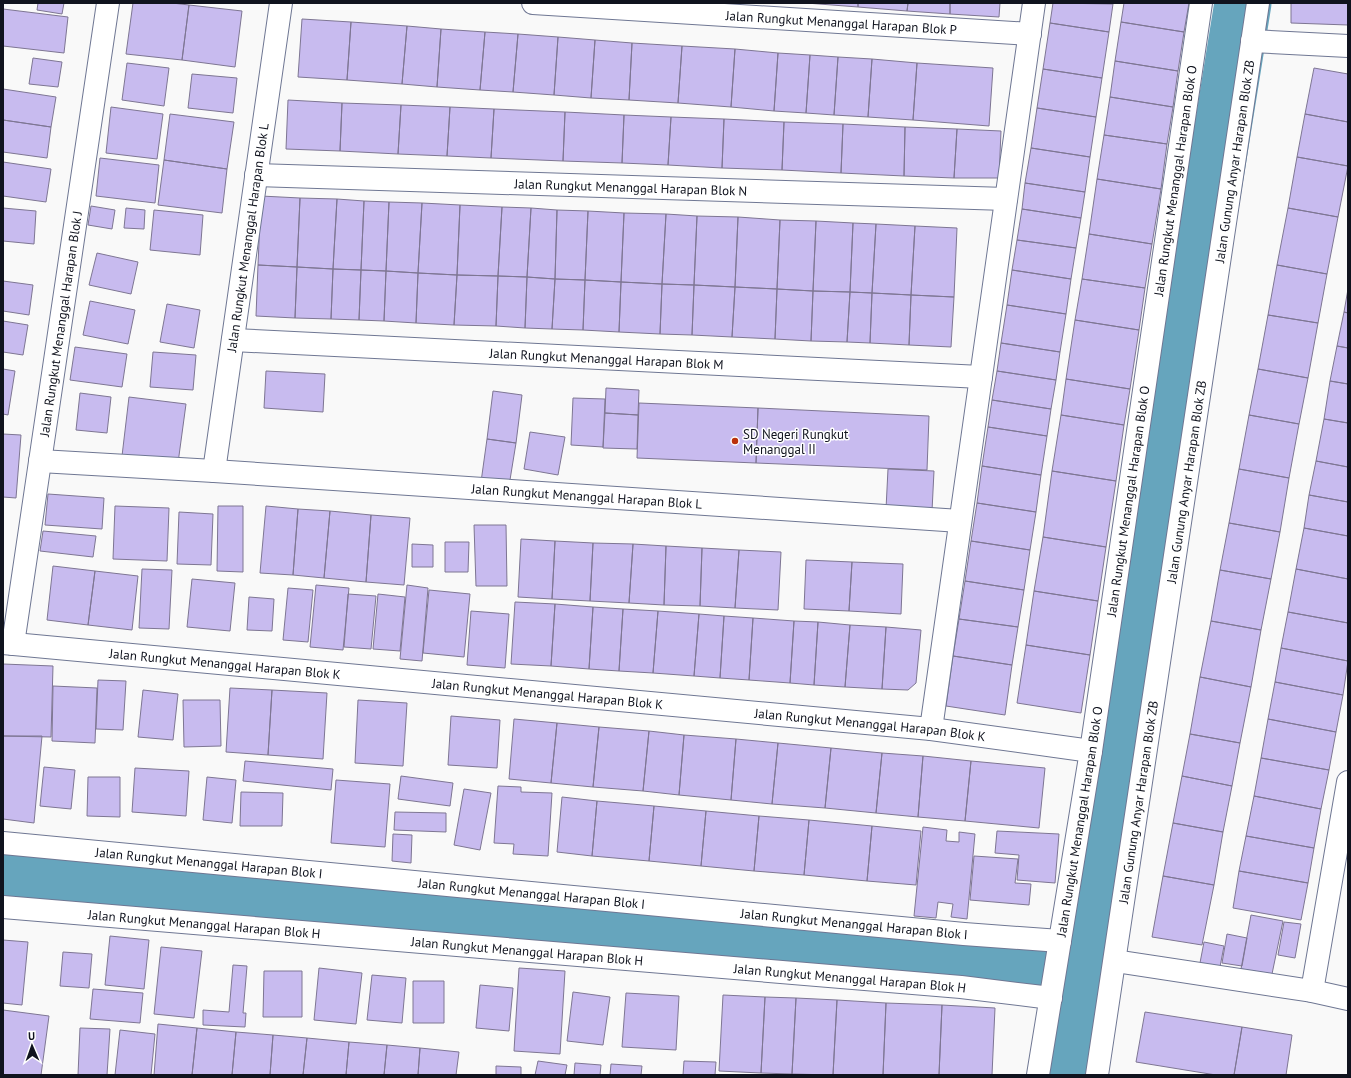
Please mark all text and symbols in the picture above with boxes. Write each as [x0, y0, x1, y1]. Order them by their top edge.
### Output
street label: Jalan Rungkut Menanggal Harapan Blok P [724, 6, 957, 38]
street label: Jalan Gunung Anyar Harapan Blok ZB [1210, 59, 1258, 265]
street label: Jalan Rungkut Menanggal Harapan Blok O [1149, 64, 1200, 298]
street label: Jalan Rungkut Menanggal Harapan Blok L [223, 122, 272, 354]
street label: Jalan Rungkut Menanggal Harapan Blok N [513, 175, 747, 199]
street label: Jalan Rungkut Menanggal Harapan Blok J [35, 209, 86, 438]
street label: Jalan Rungkut Menanggal Harapan Blok M [488, 344, 724, 373]
street label: Jalan Gunung Anyar Harapan Blok ZB [1162, 379, 1210, 585]
street label: Jalan Rungkut Menanggal Harapan Blok O [1102, 384, 1153, 619]
place label: SD Negeri Rungkut Menanggal II [743, 426, 849, 458]
marker: SD Negeri Rungkut Menanggal II [730, 436, 740, 446]
street label: Jalan Rungkut Menanggal Harapan Blok L [470, 480, 703, 512]
street label: Jalan Rungkut Menanggal Harapan Blok K [108, 644, 341, 683]
street label: Jalan Rungkut Menanggal Harapan Blok K [430, 674, 664, 713]
street label: Jalan Gunung Anyar Harapan Blok ZB [1114, 700, 1162, 906]
street label: Jalan Rungkut Menanggal Harapan Blok K [753, 704, 987, 745]
street label: Jalan Rungkut Menanggal Harapan Blok O [1052, 705, 1106, 939]
street label: Jalan Rungkut Menanggal Harapan Blok I [94, 843, 323, 882]
street label: Jalan Rungkut Menanggal Harapan Blok I [416, 874, 646, 912]
street label: Jalan Rungkut Menanggal Harapan Blok I [739, 904, 968, 943]
street label: Jalan Rungkut Menanggal Harapan Blok H [87, 906, 321, 942]
street label: Jalan Rungkut Menanggal Harapan Blok H [409, 933, 644, 969]
street label: Jalan Rungkut Menanggal Harapan Blok H [732, 959, 967, 996]
north arrow [12, 1026, 52, 1066]
text: U [28, 1029, 35, 1043]

